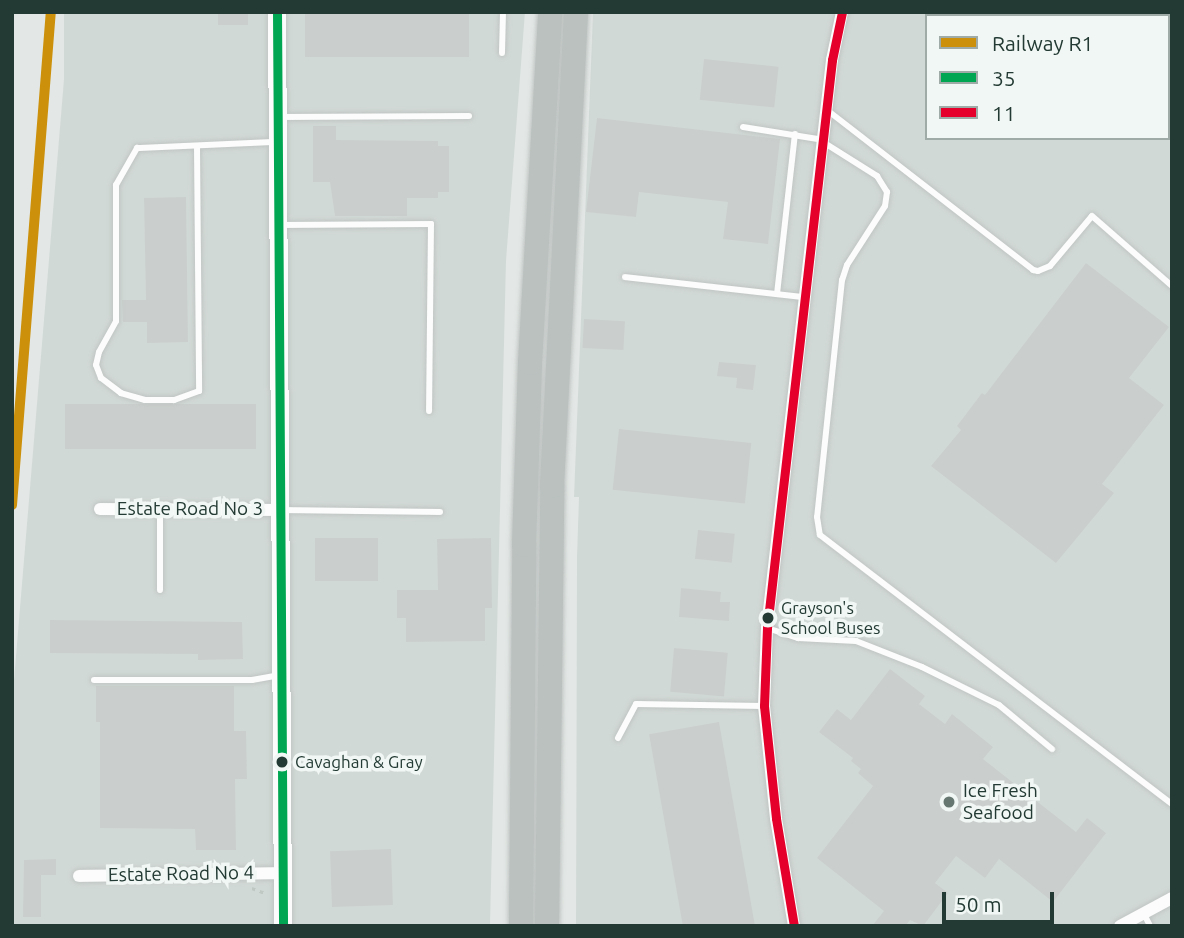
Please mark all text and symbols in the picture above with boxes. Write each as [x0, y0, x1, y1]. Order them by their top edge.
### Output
legend [925, 14, 1170, 140]
text: Railway R1 [992, 31, 1093, 55]
text: 35 [992, 66, 1016, 90]
text: 11 [992, 101, 1016, 125]
street label: Estate Road No 3 [117, 498, 263, 520]
place label: Grayson's School Buses [781, 598, 880, 638]
marker: Grayson's School Buses [761, 611, 775, 625]
place label: Cavaghan & Gray [295, 752, 423, 772]
marker: Cavaghan & Gray [275, 755, 289, 769]
place label: Ice Fresh Seafood [963, 780, 1038, 824]
marker: Ice Fresh Seafood [941, 794, 957, 810]
street label: Estate Road No 4 [108, 861, 254, 887]
scale bar [946, 878, 1058, 922]
text: 50 m [955, 892, 1002, 916]

